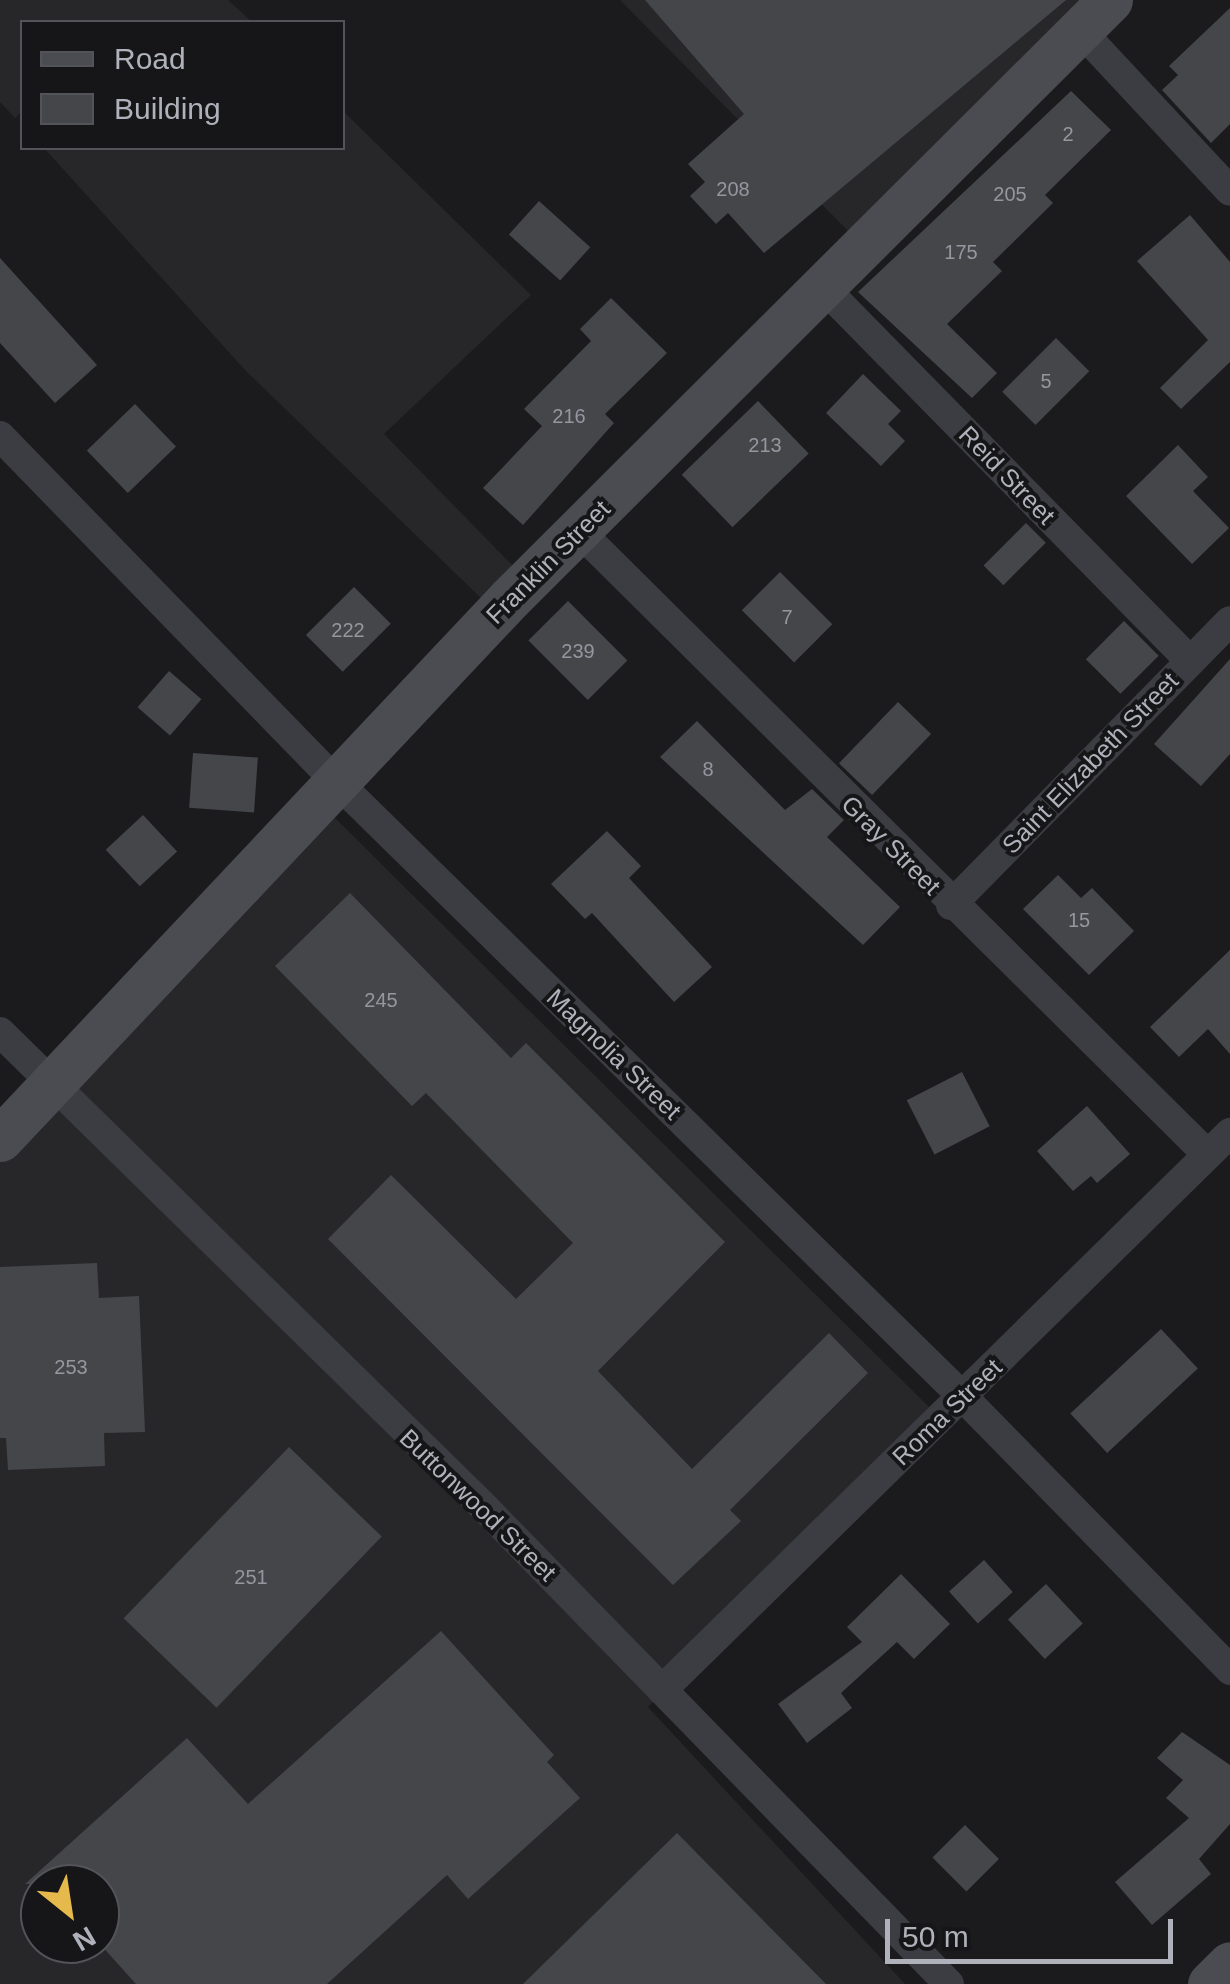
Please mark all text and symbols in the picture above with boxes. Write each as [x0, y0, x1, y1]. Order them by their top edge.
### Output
legend [20, 20, 345, 150]
text: Road [114, 42, 186, 75]
text: Building [114, 92, 221, 125]
house number: 2 [1062, 122, 1074, 146]
house number: 208 [716, 177, 750, 201]
house number: 205 [993, 182, 1027, 206]
house number: 175 [944, 240, 978, 264]
house number: 5 [1040, 369, 1052, 393]
house number: 216 [552, 404, 586, 428]
street label: Reid Street [953, 420, 1061, 530]
house number: 213 [748, 433, 782, 457]
street label: Franklin Street [480, 494, 616, 630]
house number: 7 [781, 605, 793, 629]
house number: 222 [331, 618, 365, 642]
house number: 239 [561, 639, 595, 663]
street label: Saint Elizabeth Street [996, 666, 1184, 860]
house number: 8 [702, 757, 714, 781]
street label: Gray Street [835, 789, 947, 901]
house number: 15 [1068, 908, 1090, 932]
street label: Magnolia Street [541, 982, 687, 1126]
house number: 245 [364, 988, 398, 1012]
street label: Roma Street [886, 1352, 1008, 1472]
house number: 253 [54, 1355, 88, 1379]
street label: Buttonwood Street [394, 1423, 562, 1587]
house number: 251 [234, 1565, 268, 1589]
north arrow [20, 1864, 120, 1964]
scale bar [890, 1899, 1178, 1961]
text: N [68, 1920, 101, 1957]
text: 50 m [902, 1920, 969, 1953]

